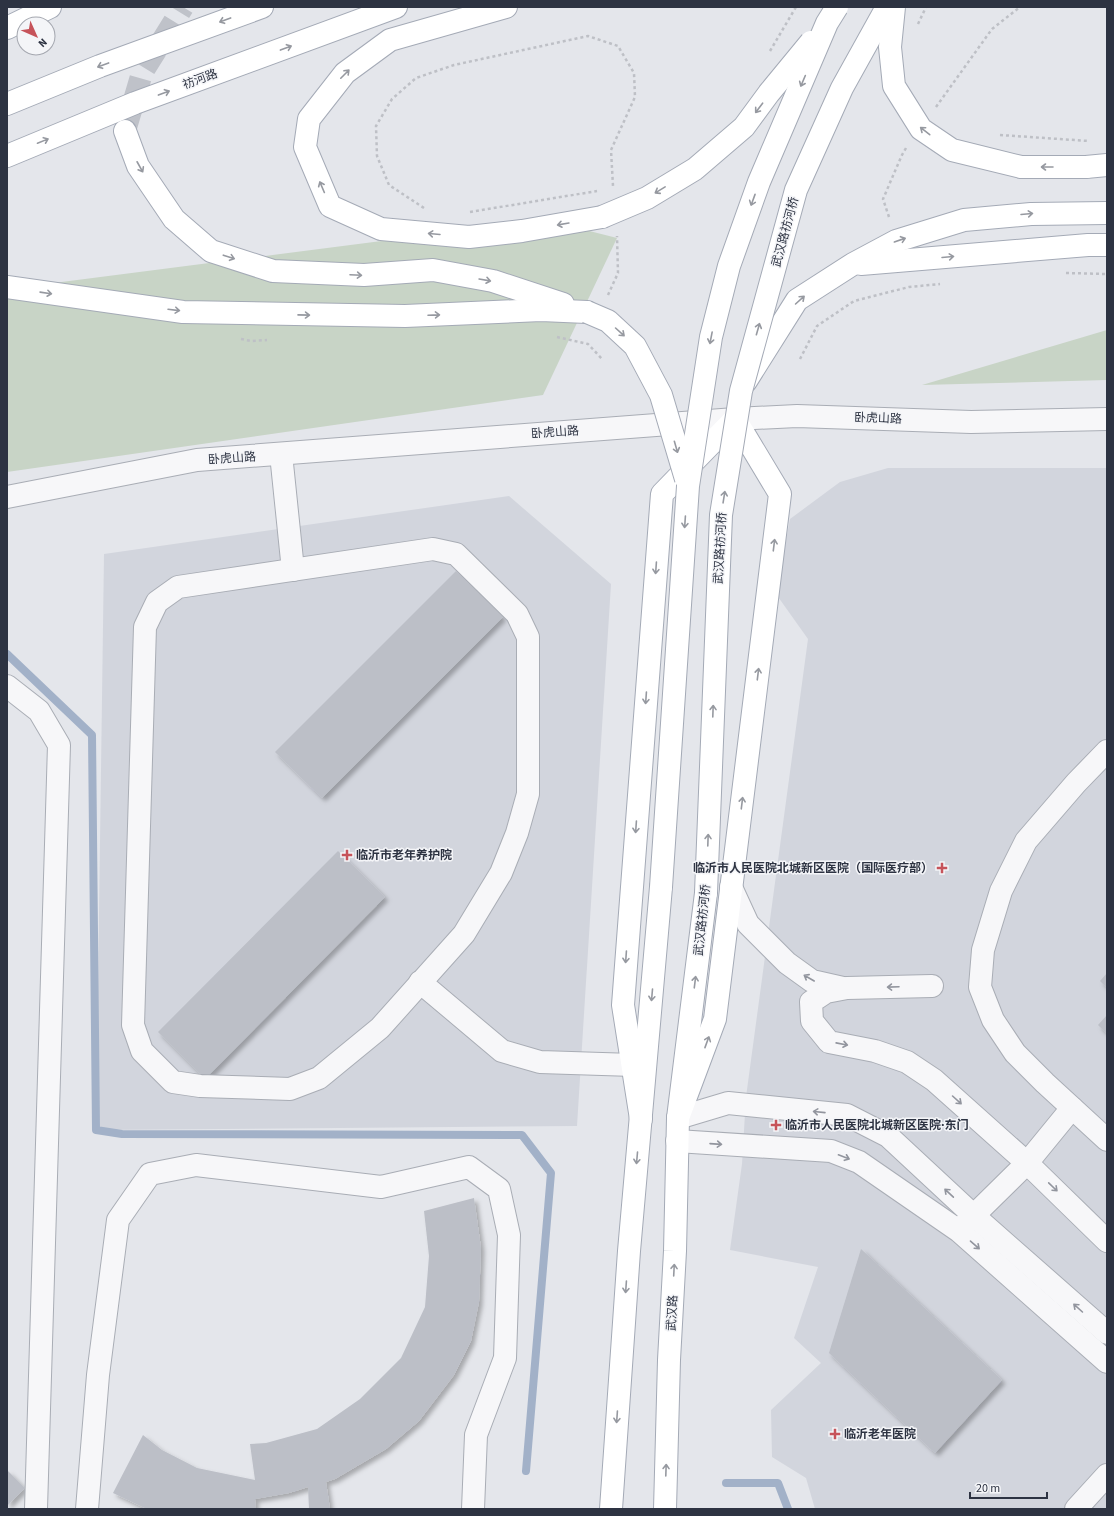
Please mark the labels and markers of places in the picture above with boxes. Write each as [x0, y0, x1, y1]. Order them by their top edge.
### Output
place label: 临沂市老年养护院 [356, 847, 452, 864]
marker: 临沂市老年养护院 [341, 849, 353, 861]
place label: 临沂市人民医院北城新区医院（国际医疗部） [693, 860, 933, 877]
marker: 临沂市人民医院北城新区医院（国际医疗部） [936, 862, 948, 874]
place label: 临沂市人民医院北城新区医院·东门 [785, 1117, 969, 1134]
marker: 临沂市人民医院北城新区医院·东门 [770, 1119, 782, 1131]
place label: 临沂老年医院 [844, 1426, 916, 1443]
marker: 临沂老年医院 [829, 1428, 841, 1440]

